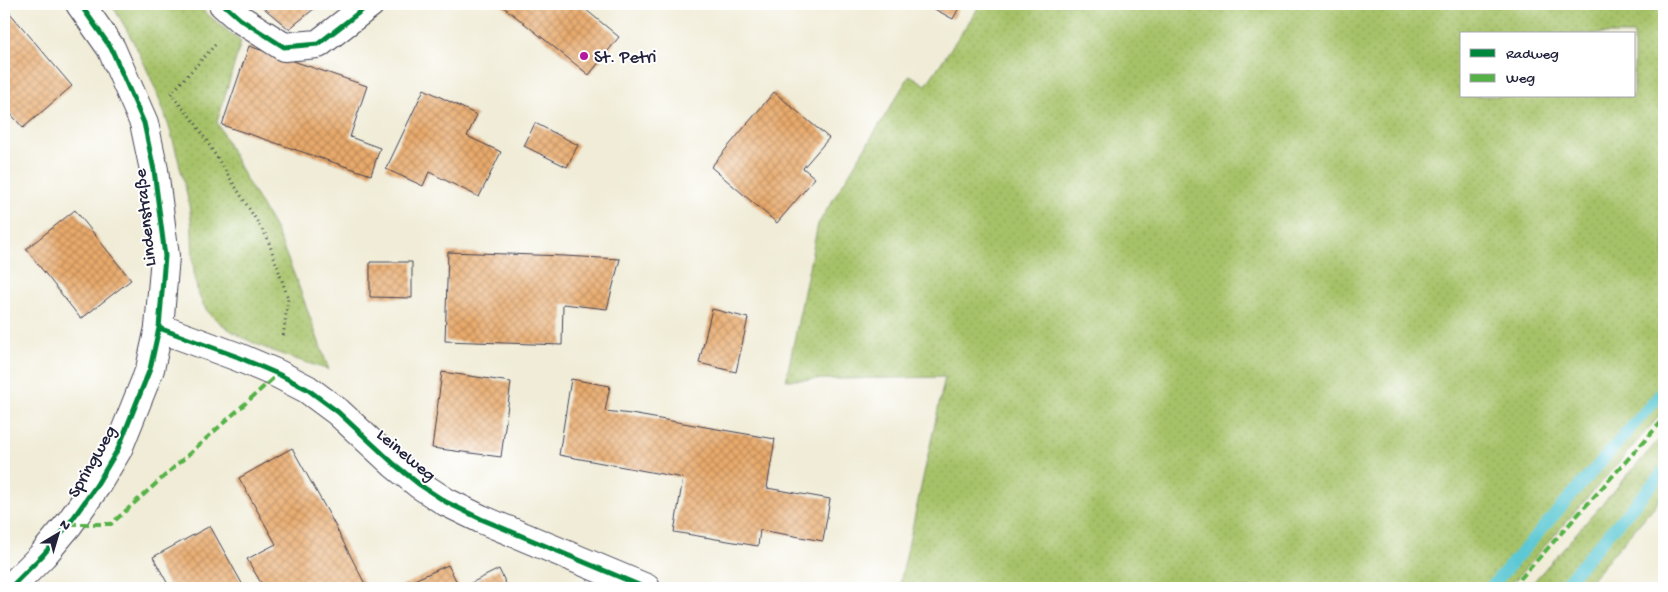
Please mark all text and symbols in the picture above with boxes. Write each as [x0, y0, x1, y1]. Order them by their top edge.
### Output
legend [1460, 32, 1636, 98]
text: Radweg [1506, 46, 1559, 64]
place label: St. Petri [594, 48, 657, 69]
marker: St. Petri [578, 50, 590, 62]
text: Weg [1506, 70, 1535, 88]
street label: Lindenstraße [131, 167, 162, 268]
street label: Springweg [64, 422, 122, 502]
street label: Leineweg [371, 425, 439, 487]
north arrow [32, 510, 82, 560]
text: N [56, 516, 73, 535]

